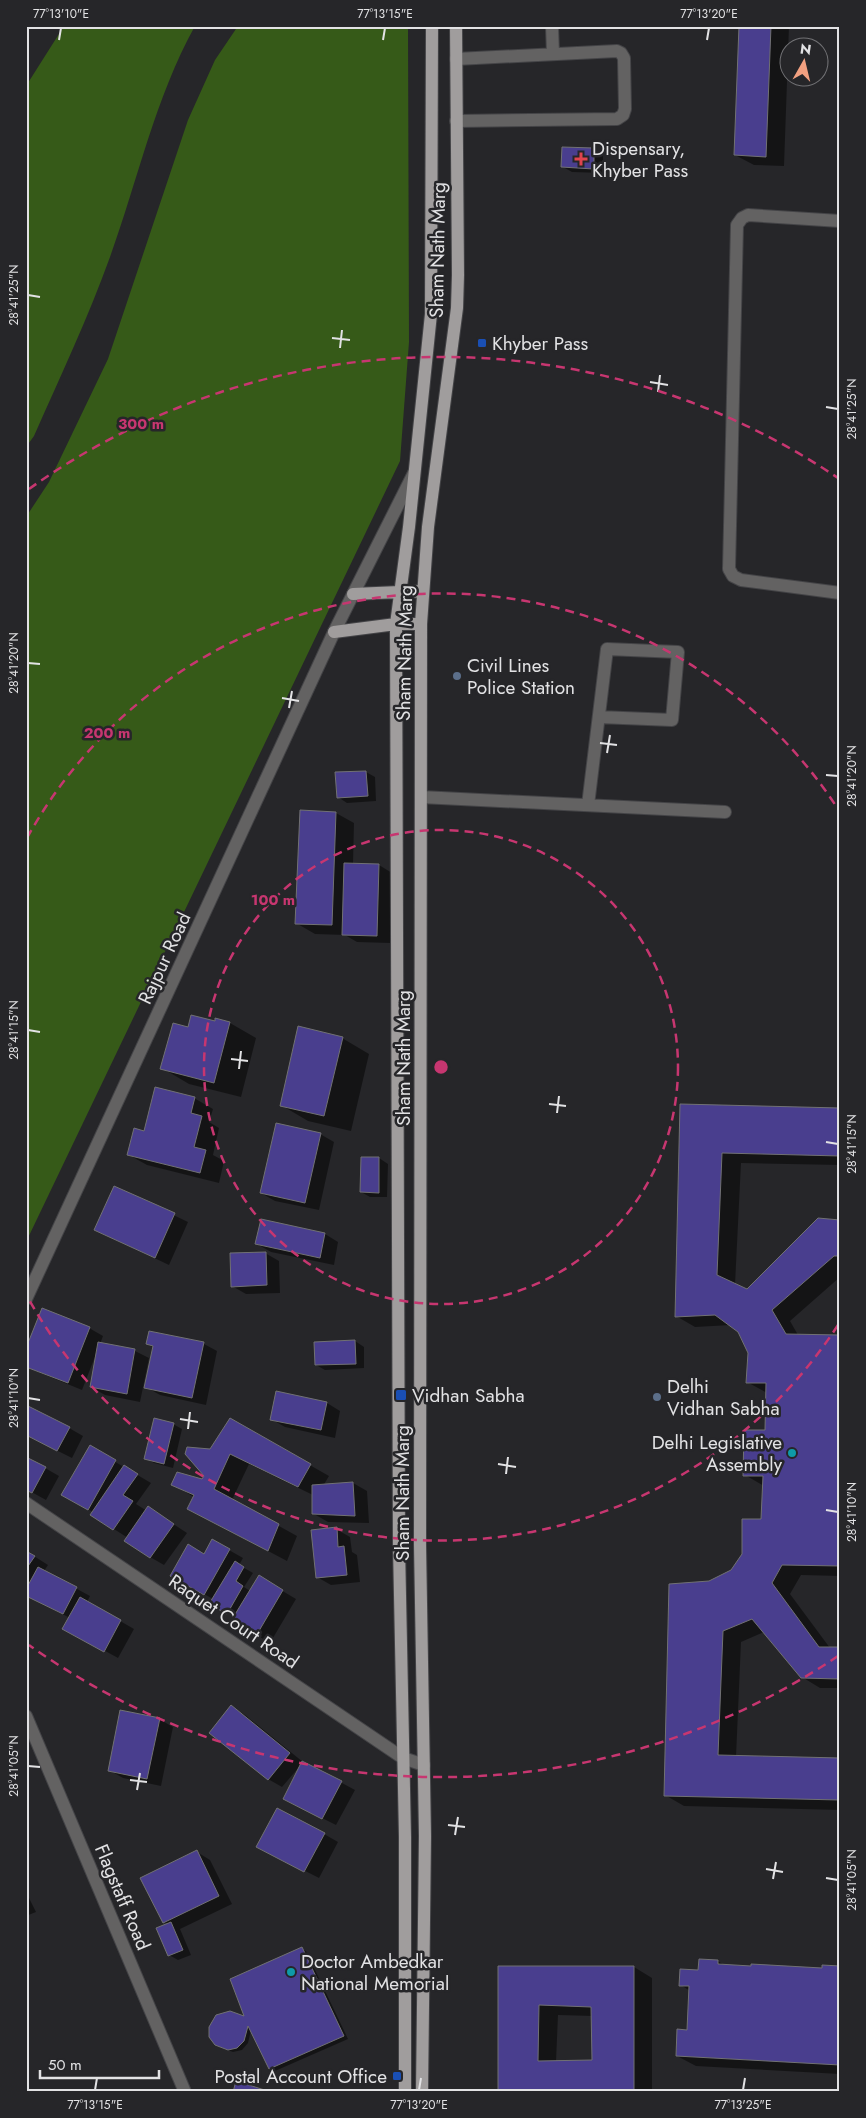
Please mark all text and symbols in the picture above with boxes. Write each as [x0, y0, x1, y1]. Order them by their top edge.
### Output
text: 77°13'10"E [33, 5, 89, 23]
text: 77°13'15"E [357, 5, 413, 23]
text: 77°13'20"E [680, 5, 738, 23]
north arrow [778, 38, 828, 88]
text: N [799, 38, 813, 60]
place label: Dispensary, Khyber Pass [592, 135, 688, 184]
marker: Dispensary, Khyber Pass [574, 152, 588, 166]
street label: Sham Nath Marg [423, 182, 452, 318]
text: 28°41'25"N [5, 264, 23, 326]
place label: Khyber Pass [492, 330, 588, 357]
marker: Khyber Pass [476, 337, 488, 349]
text: 28°41'25"N [843, 378, 861, 440]
text: 300 m [118, 413, 164, 435]
street label: Sham Nath Marg [390, 585, 419, 721]
text: 28°41'20"N [5, 632, 23, 694]
place label: Civil Lines Police Station [467, 652, 575, 701]
marker: Civil Lines Police Station [451, 670, 463, 682]
text: 200 m [84, 722, 130, 744]
text: 28°41'20"N [843, 745, 861, 807]
text: 100 m [251, 889, 295, 911]
street label: Rajpur Road [131, 908, 198, 1009]
street label: Sham Nath Marg [390, 990, 417, 1126]
text: 28°41'15"N [5, 1000, 23, 1060]
centre of rings [432, 1058, 450, 1076]
text: 28°41'15"N [843, 1114, 861, 1174]
text: 28°41'10"N [5, 1368, 23, 1428]
place label: Delhi Vidhan Sabha [667, 1373, 780, 1422]
place label: Vidhan Sabha [412, 1382, 525, 1409]
marker: Vidhan Sabha [394, 1388, 408, 1402]
marker: Delhi Vidhan Sabha [651, 1391, 663, 1403]
street label: Sham Nath Marg [389, 1425, 416, 1561]
place label: Delhi Legislative Assembly [652, 1429, 783, 1478]
marker: Delhi Legislative Assembly [786, 1447, 798, 1459]
text: 28°41'10"N [843, 1482, 861, 1542]
street label: Raquet Court Road [163, 1568, 304, 1675]
text: 28°41'05"N [5, 1735, 23, 1797]
street label: Flagstaff Road [88, 1840, 157, 1954]
text: 28°41'05"N [843, 1849, 861, 1911]
place label: Doctor Ambedkar National Memorial [301, 1948, 449, 1997]
marker: Doctor Ambedkar National Memorial [285, 1966, 297, 1978]
scale bar [40, 2048, 159, 2080]
text: 50 m [48, 2054, 82, 2076]
place label: Postal Account Office [214, 2063, 387, 2090]
marker: Postal Account Office [391, 2070, 403, 2082]
text: 77°13'15"E [67, 2096, 123, 2114]
text: 77°13'20"E [390, 2096, 448, 2114]
text: 77°13'25"E [714, 2096, 772, 2114]

